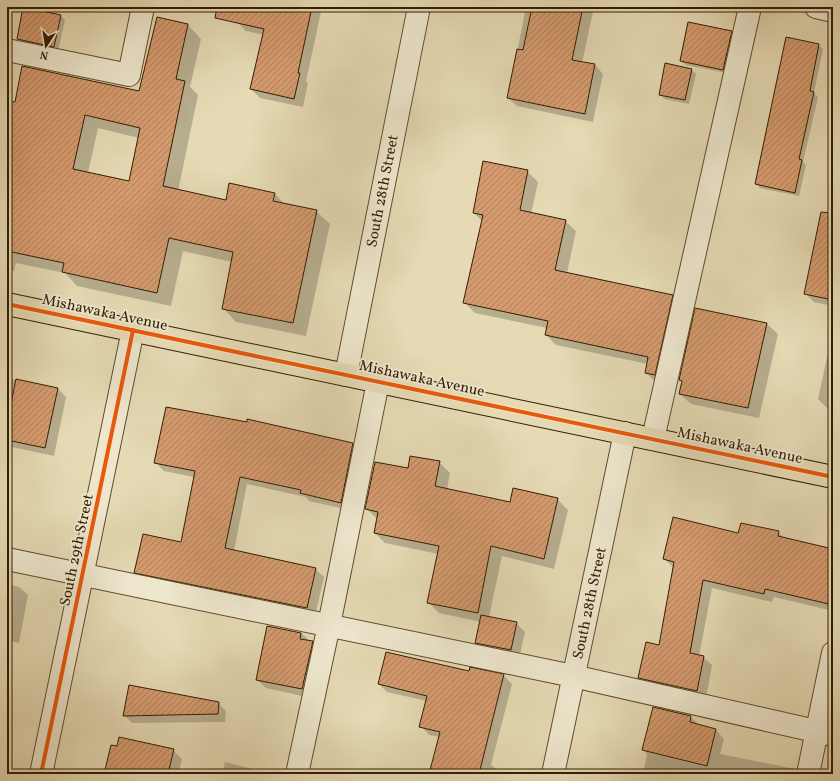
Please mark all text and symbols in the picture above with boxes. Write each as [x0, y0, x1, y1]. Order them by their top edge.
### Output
north arrow [26, 26, 66, 66]
text: N [39, 46, 50, 62]
street label: South 28th Street [362, 133, 405, 249]
street label: Mishawaka Avenue [40, 290, 169, 337]
street label: Mishawaka Avenue [357, 356, 486, 403]
street label: Mishawaka Avenue [675, 423, 804, 470]
street label: South 29th Street [55, 492, 100, 608]
street label: South 28th Street [568, 545, 613, 661]

